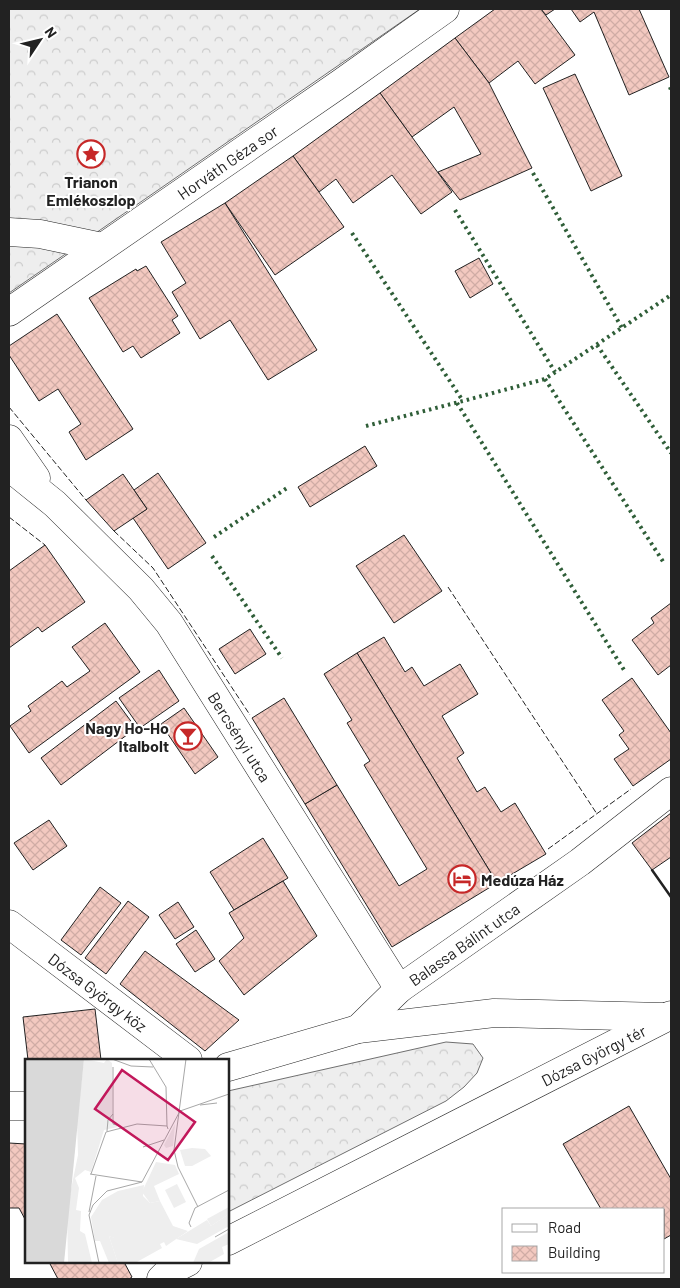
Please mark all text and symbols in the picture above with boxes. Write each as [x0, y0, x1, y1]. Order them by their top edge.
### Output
north arrow [15, 15, 65, 65]
text: N [41, 24, 61, 41]
street label: Horváth Géza sor [173, 120, 281, 203]
place icon: Trianon Emlékoszlop [76, 139, 106, 169]
place label: Trianon Emlékoszlop [46, 172, 136, 209]
street label: Bercsényi utca [205, 688, 276, 785]
place label: Nagy Ho-Ho Italbolt [85, 718, 169, 755]
bar icon: Nagy Ho-Ho Italbolt [173, 721, 203, 751]
hotel icon: Medúza Ház [447, 864, 477, 894]
place label: Medúza Ház [481, 870, 564, 889]
street label: Balassa Bálint utca [405, 898, 523, 989]
street label: Dózsa György köz [45, 948, 151, 1035]
street label: Dózsa György tér [538, 1020, 649, 1089]
inset map [25, 1059, 229, 1263]
legend [502, 1208, 665, 1273]
text: Road [548, 1218, 581, 1236]
text: Building [548, 1243, 601, 1261]

